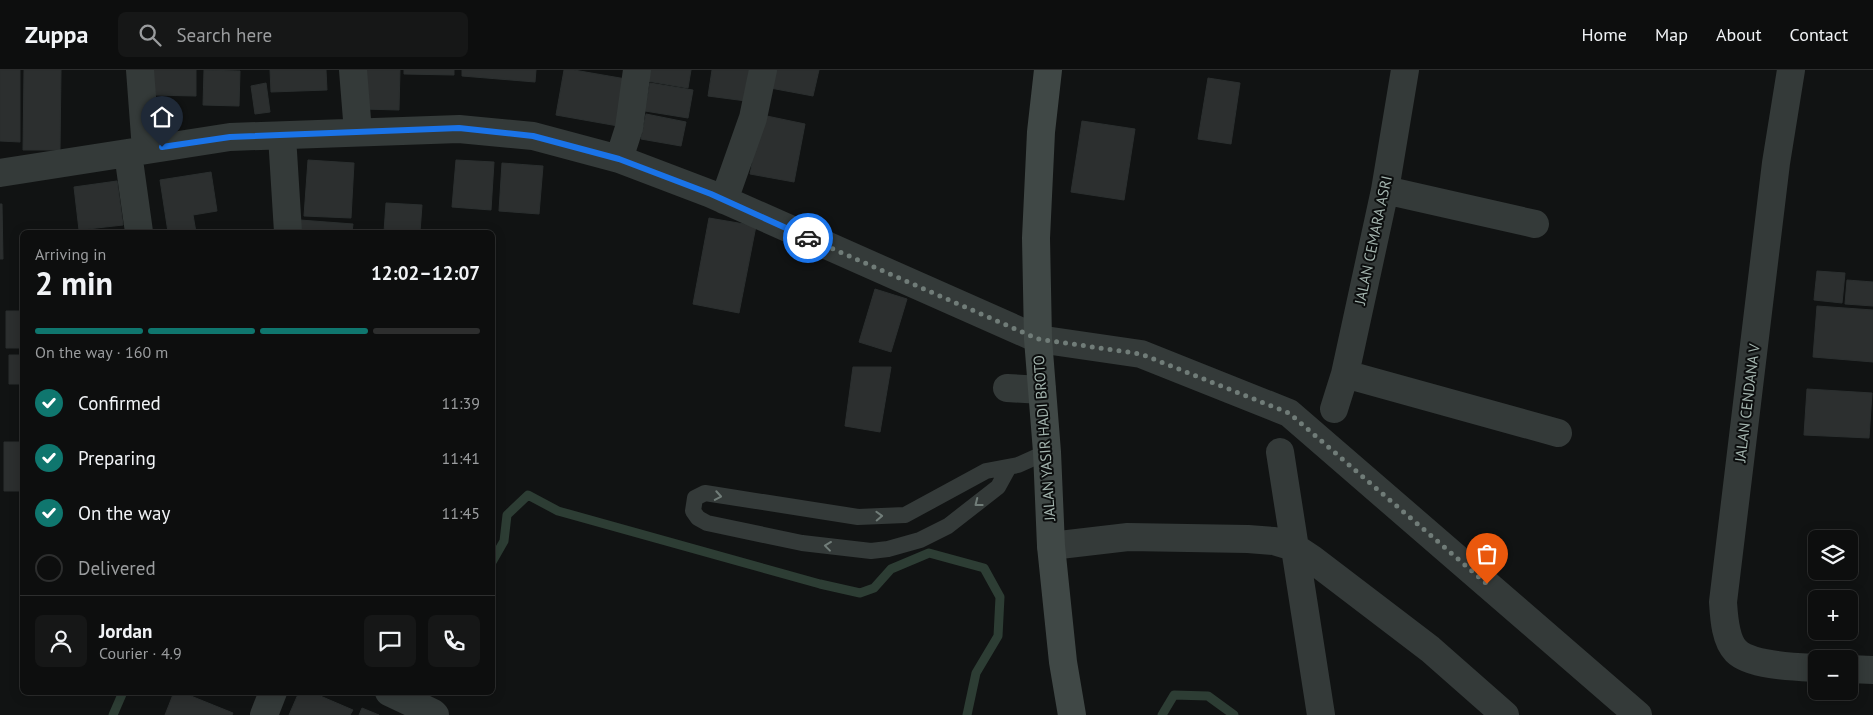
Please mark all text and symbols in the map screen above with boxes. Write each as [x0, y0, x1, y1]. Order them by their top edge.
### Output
search box [118, 12, 468, 57]
text: Zuppa [25, 19, 88, 50]
icon: search [136, 21, 164, 49]
text: Search here [176, 23, 272, 47]
text: Home [1581, 23, 1627, 46]
text: Map [1655, 23, 1688, 46]
text: About [1716, 23, 1762, 46]
text: Contact [1790, 23, 1848, 46]
pin [141, 96, 183, 147]
icon: home [148, 103, 176, 131]
street label: JALAN CEMARA ASRI [1350, 174, 1396, 307]
courier [783, 213, 833, 263]
icon: car [794, 224, 822, 252]
text: Arriving in [35, 244, 106, 264]
text: 12:02–12:07 [371, 261, 480, 285]
text: 2 min [35, 262, 113, 304]
text: On the way · 160 m [35, 342, 168, 362]
street label: JALAN CENDANA V [1730, 342, 1764, 464]
street label: JALAN YASIR HADI BROTO [1029, 354, 1059, 523]
icon: check [35, 389, 63, 417]
text: Confirmed [78, 391, 161, 415]
text: 11:39 [442, 393, 480, 413]
icon: check [35, 444, 63, 472]
text: Preparing [78, 446, 156, 470]
text: 11:41 [442, 448, 480, 468]
one-way arrow [713, 490, 722, 500]
one-way arrow [974, 497, 983, 506]
icon: check [35, 499, 63, 527]
text: On the way [78, 501, 170, 525]
text: 11:45 [442, 503, 480, 523]
one-way arrow [875, 511, 883, 521]
map controls [1808, 530, 1858, 700]
button: layers [1808, 530, 1858, 580]
pin [1466, 533, 1508, 584]
icon: bag [1473, 540, 1501, 568]
one-way arrow [824, 541, 832, 552]
text: Delivered [78, 556, 156, 580]
button: + [1808, 590, 1858, 640]
button: person [35, 615, 87, 667]
button: chat [364, 615, 416, 667]
button: phone [428, 615, 480, 667]
text: Jordan [99, 619, 152, 643]
text: Courier · 4.9 [99, 643, 182, 663]
button: − [1808, 650, 1858, 700]

